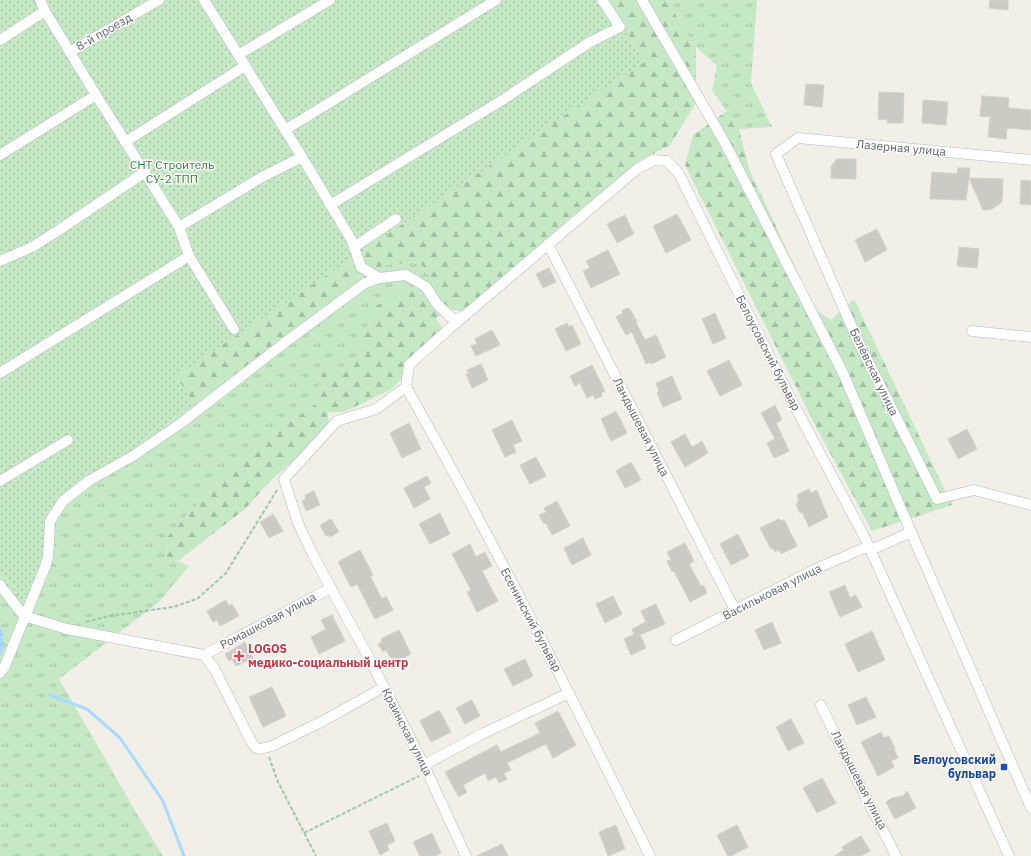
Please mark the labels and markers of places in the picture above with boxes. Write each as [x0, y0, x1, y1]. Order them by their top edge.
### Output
place label: LOGOS медико-социальный центр [248, 641, 408, 670]
marker: LOGOS медико-социальный центр [233, 650, 245, 662]
place label: Белоусовский бульвар [913, 752, 996, 781]
marker: Белоусовский бульвар [999, 762, 1009, 772]

